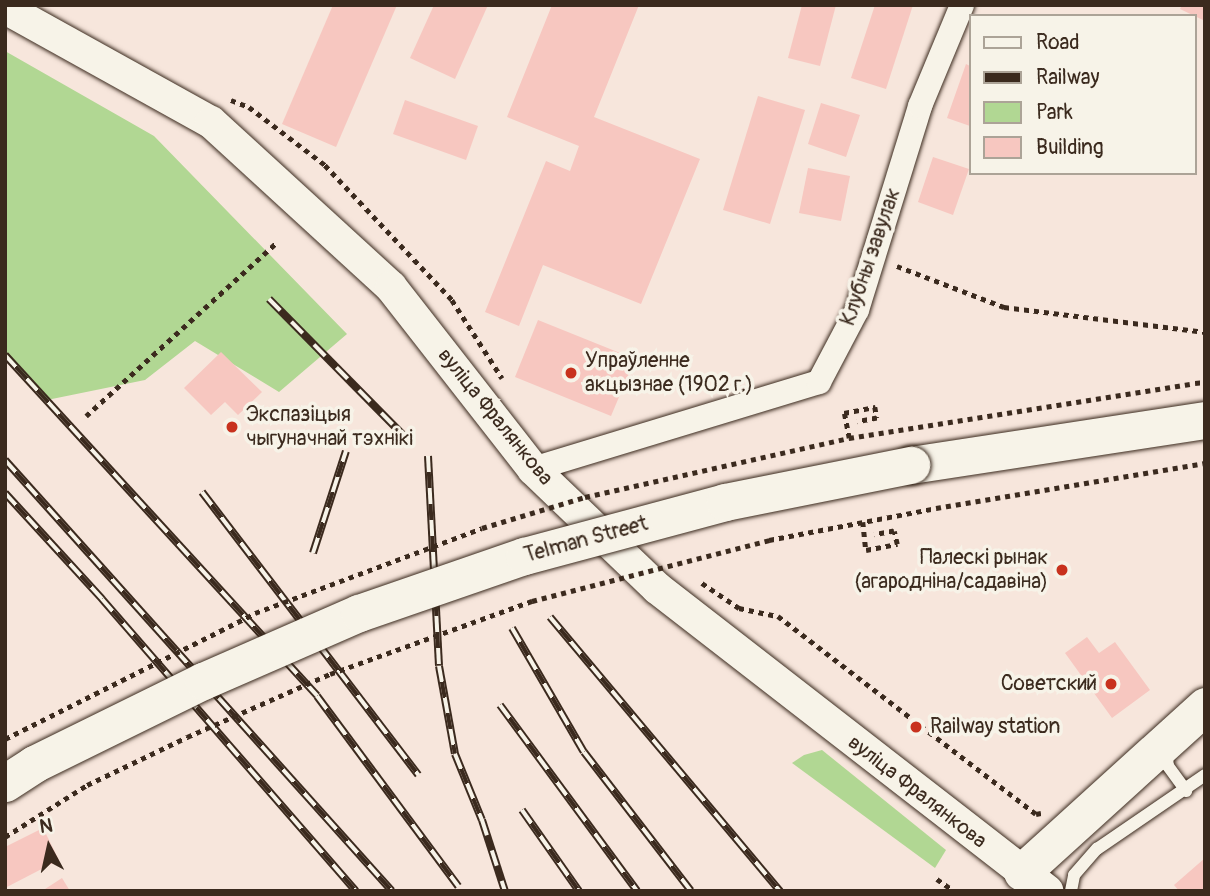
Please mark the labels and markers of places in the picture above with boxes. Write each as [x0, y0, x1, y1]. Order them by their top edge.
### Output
place label: Упраўленне акцызнае (1902 г.) [585, 348, 753, 398]
marker: Упраўленне акцызнае (1902 г.) [563, 365, 579, 381]
place label: Экспазіцыя чыгуначнай тэхнікі [246, 402, 413, 452]
marker: Экспазіцыя чыгуначнай тэхнікі [224, 419, 240, 435]
place label: Палескі рынак (агародніна/садавіна) [854, 545, 1048, 595]
marker: Палескі рынак (агародніна/садавіна) [1054, 562, 1070, 578]
place label: Советский [1001, 671, 1097, 697]
marker: Советский [1103, 676, 1119, 692]
place label: Railway station [930, 714, 1060, 740]
marker: Railway station [908, 719, 924, 735]

